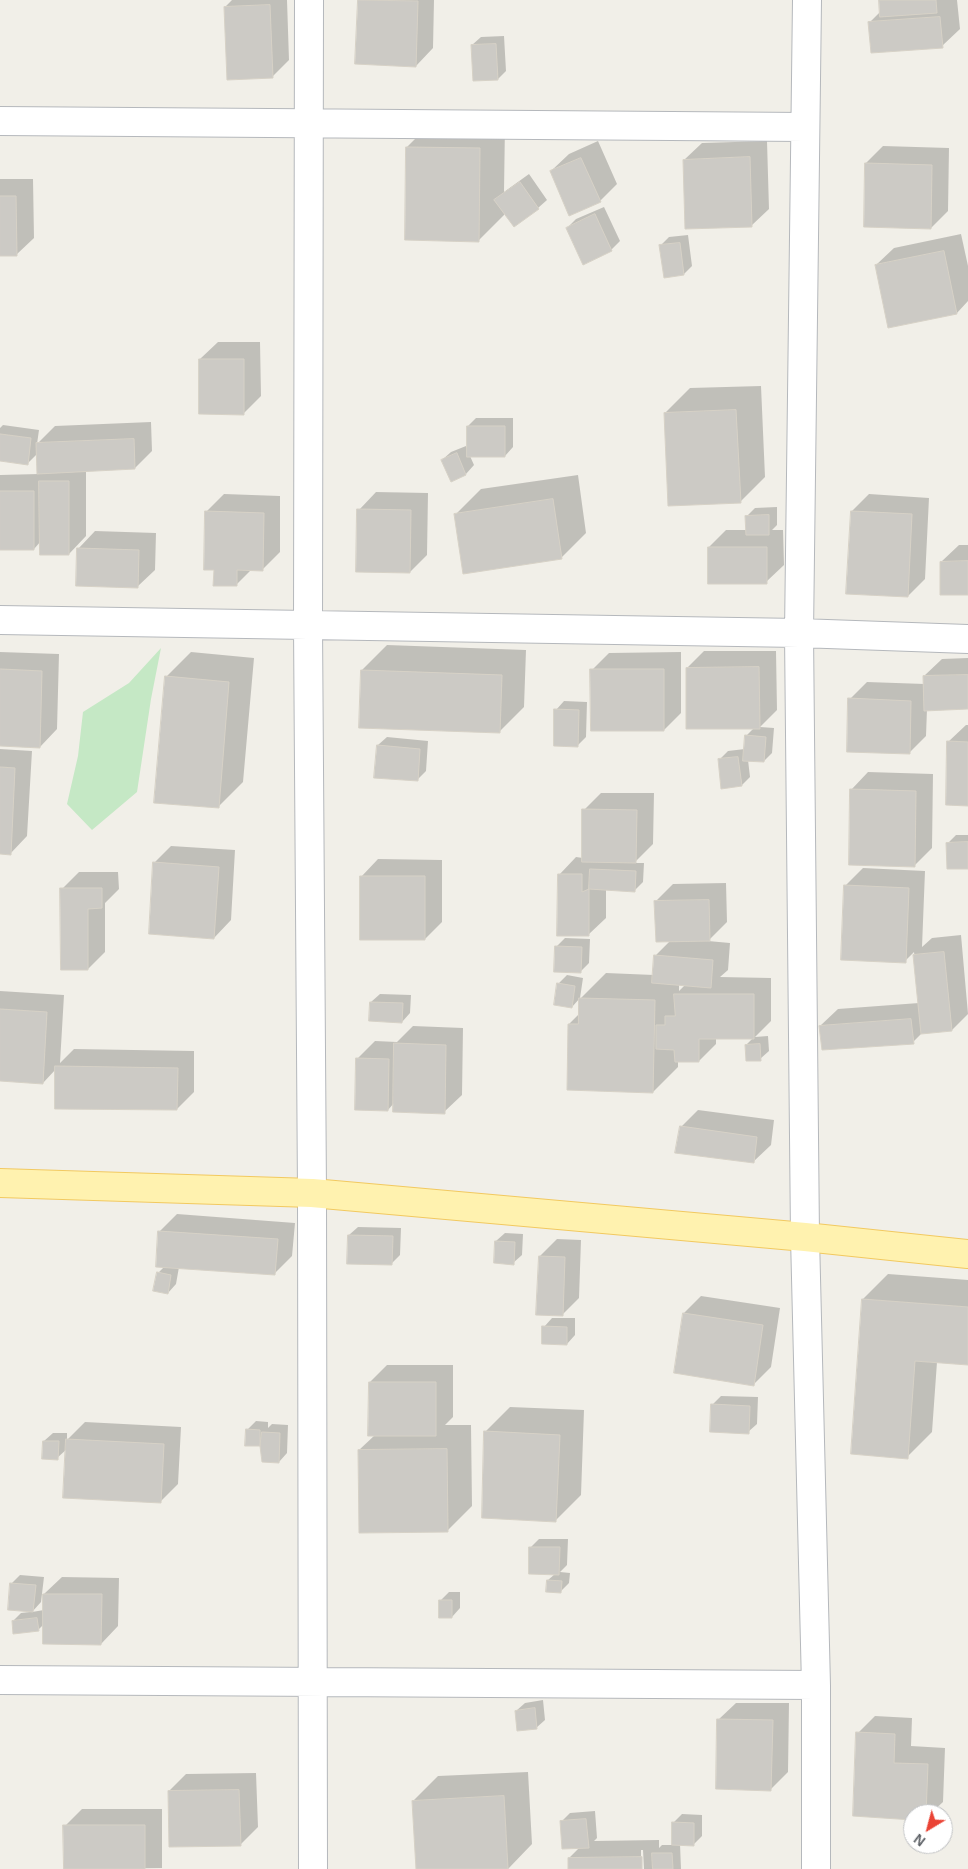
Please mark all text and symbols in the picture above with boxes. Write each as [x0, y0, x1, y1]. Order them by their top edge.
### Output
north arrow [903, 1804, 953, 1854]
text: N [911, 1831, 928, 1850]

